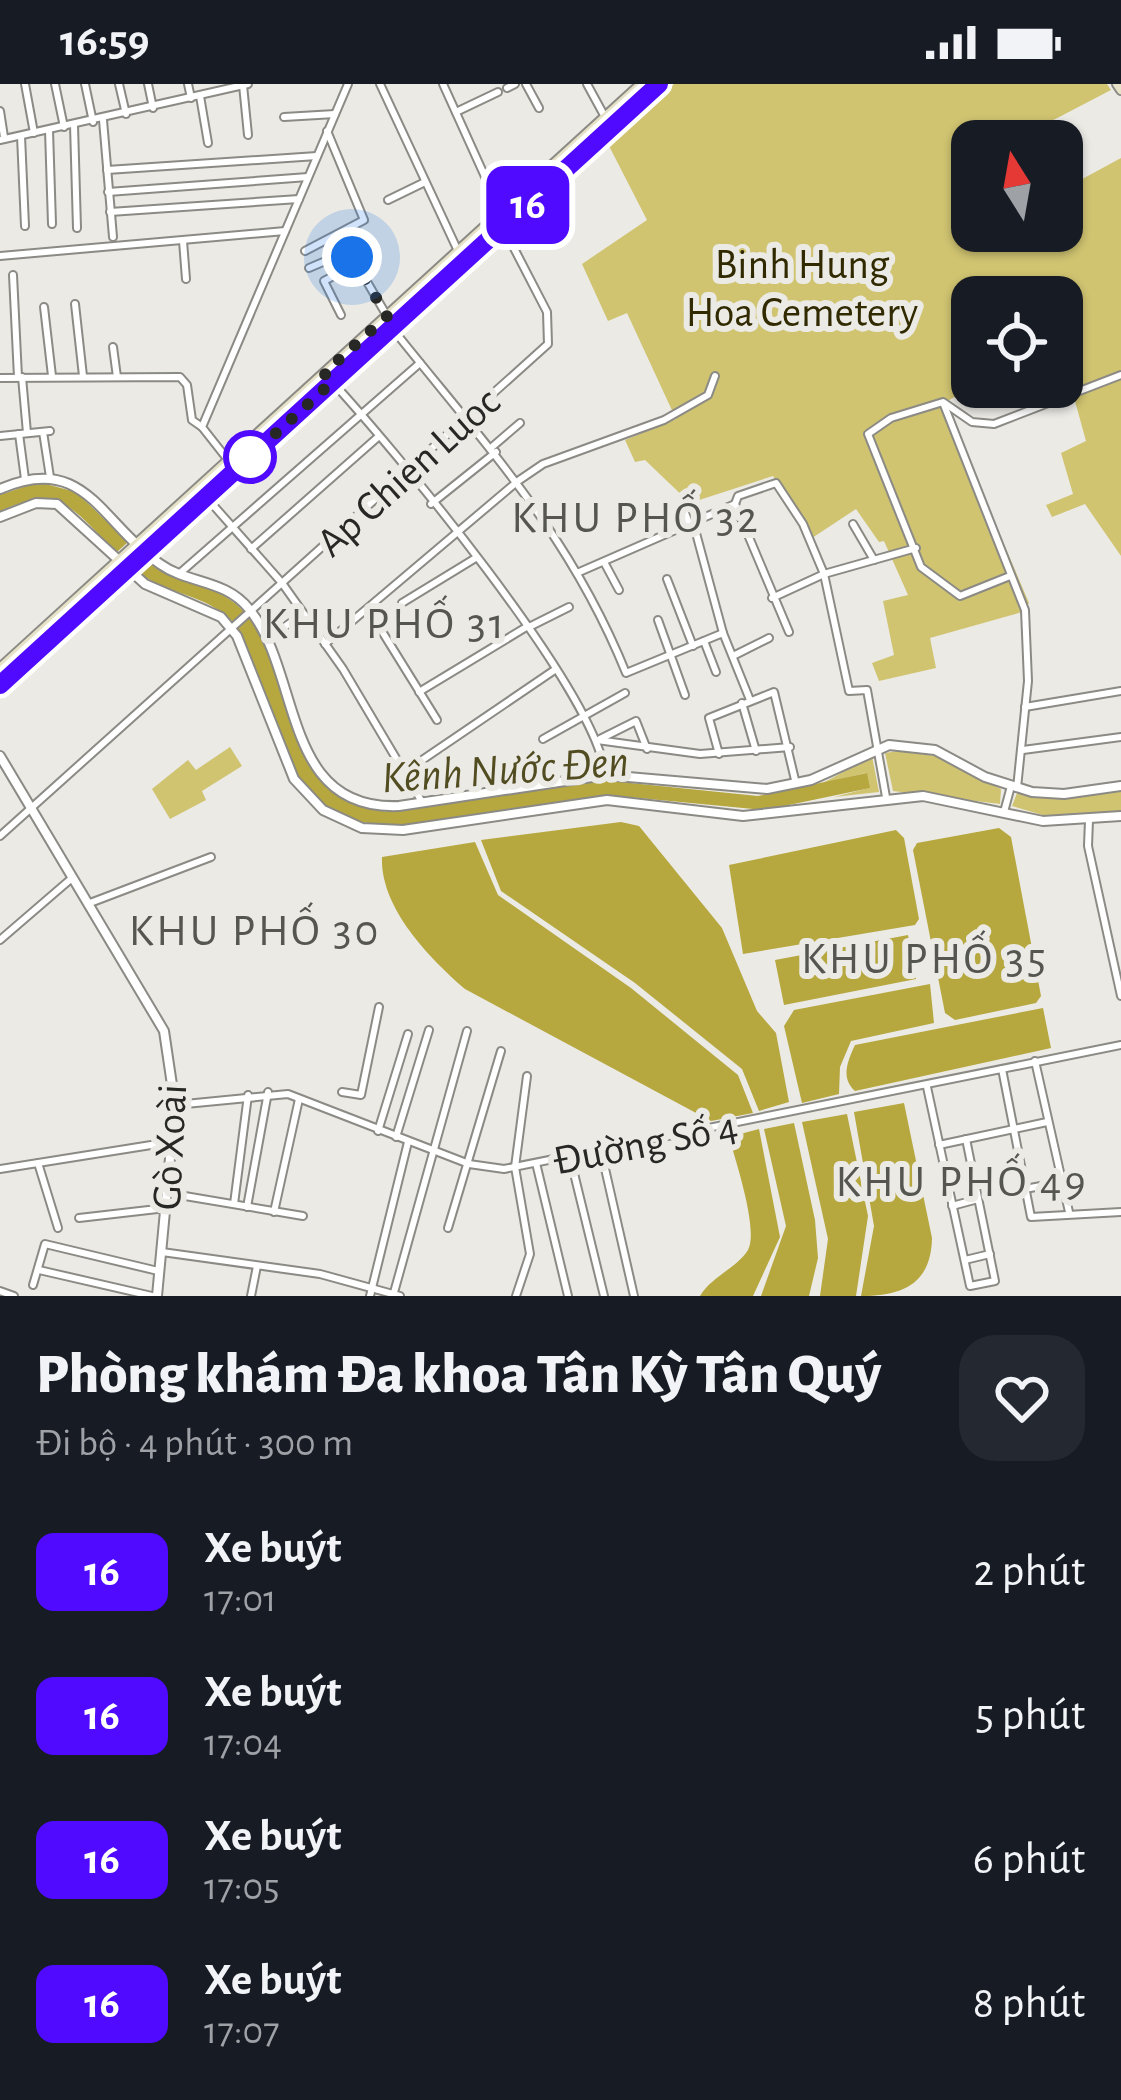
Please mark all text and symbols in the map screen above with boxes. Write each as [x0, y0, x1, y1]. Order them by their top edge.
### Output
text: 16:59 [60, 19, 149, 64]
north arrow [951, 120, 1083, 252]
map controls [951, 120, 1083, 408]
line badge: 16 [474, 166, 582, 244]
text: 16 [510, 184, 546, 226]
your location [322, 227, 382, 287]
park label: Binh Hung Hoa Cemetery [686, 244, 918, 334]
button: locate [951, 276, 1083, 408]
street label: Ap Chien Luoc [309, 380, 508, 565]
unlabelled marker [225, 432, 275, 482]
district label: KHU PHỐ 32 [511, 489, 761, 541]
district label: KHU PHỐ 31 [263, 595, 507, 647]
water label: Kênh Nước Đen [380, 739, 630, 802]
district label: KHU PHỐ 30 [129, 902, 381, 954]
district label: KHU PHỐ 35 [801, 930, 1049, 982]
street label: Gò Xoài [146, 1083, 194, 1211]
street label: Đường Số 4 [550, 1106, 741, 1182]
district label: KHU PHỐ 49 [835, 1153, 1089, 1205]
button: heart [959, 1335, 1085, 1461]
text: Phòng khám Đa khoa Tân Kỳ Tân Quý [36, 1346, 881, 1403]
text: Đi bộ · 4 phút · 300 m [36, 1424, 353, 1463]
text: Xe buýt [204, 1526, 341, 1571]
text: 2 phút [973, 1549, 1085, 1594]
text: 16 [84, 1551, 120, 1593]
text: 17:01 [204, 1580, 277, 1619]
text: Xe buýt [204, 1670, 341, 1715]
text: 5 phút [975, 1693, 1085, 1738]
text: 16 [84, 1695, 120, 1737]
text: 17:04 [204, 1724, 282, 1763]
text: Xe buýt [204, 1814, 341, 1859]
text: 6 phút [973, 1837, 1085, 1882]
text: 16 [84, 1839, 120, 1881]
text: 17:05 [204, 1868, 280, 1907]
text: Xe buýt [204, 1958, 341, 2003]
text: 8 phút [973, 1981, 1085, 2026]
text: 16 [84, 1983, 120, 2025]
text: 17:07 [204, 2012, 279, 2051]

